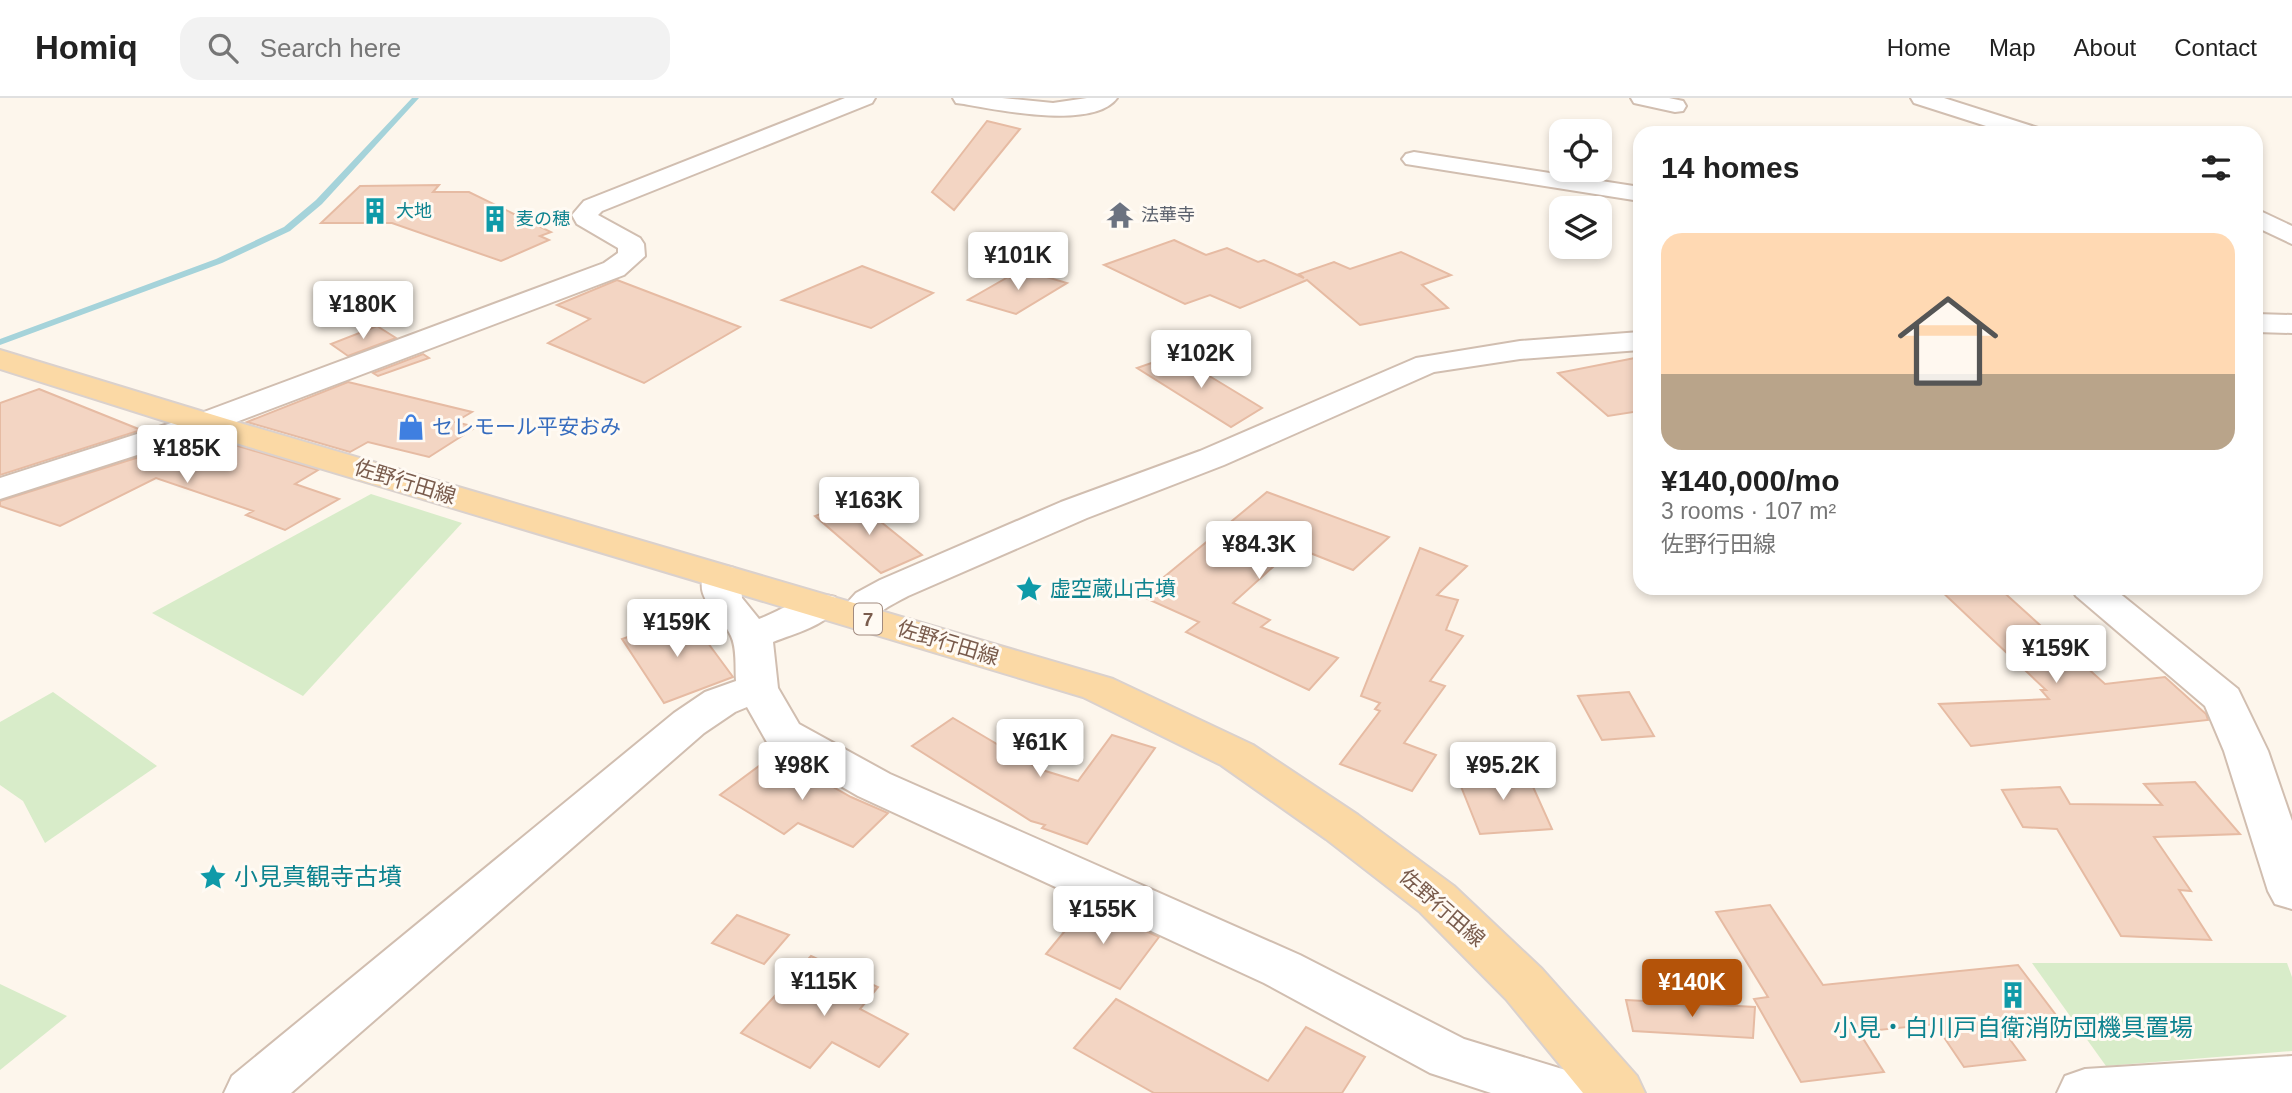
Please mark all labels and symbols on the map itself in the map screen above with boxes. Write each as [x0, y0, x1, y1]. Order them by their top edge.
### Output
building icon: 大地 [360, 196, 390, 226]
temple icon: 法華寺 [1105, 200, 1135, 230]
place label: 大地 [396, 201, 432, 221]
building icon: 麦の穂 [480, 204, 510, 234]
place label: 法華寺 [1141, 205, 1195, 225]
place label: 麦の穂 [516, 209, 570, 229]
pin: ¥101K [969, 232, 1067, 292]
pin: ¥180K [314, 282, 412, 341]
pin: ¥102K [1152, 330, 1250, 390]
shop icon: セレモール平安おみ [396, 412, 426, 442]
place label: セレモール平安おみ [432, 415, 621, 438]
pin: ¥185K [138, 426, 236, 485]
street label: 佐野行田線 [352, 455, 459, 508]
pin: ¥163K [820, 478, 918, 537]
pin: ¥84.3K [1202, 522, 1316, 581]
place icon: 虚空蔵山古墳 [1014, 574, 1044, 604]
place label: 虚空蔵山古墳 [1050, 577, 1176, 600]
pin: ¥159K [628, 600, 726, 659]
road number: 7 [854, 604, 882, 634]
street label: 佐野行田線 [895, 616, 1002, 669]
pin: ¥159K [2007, 626, 2105, 685]
pin: ¥61K [999, 720, 1081, 779]
pin: ¥98K [761, 742, 843, 802]
pin: ¥95.2K [1446, 742, 1560, 802]
place icon: 小見真観寺古墳 [198, 862, 228, 892]
place label: 小見真観寺古墳 [234, 863, 402, 890]
street label: 佐野行田線 [1395, 865, 1489, 951]
pin: ¥155K [1054, 886, 1152, 946]
pin: ¥115K [775, 958, 873, 1018]
pin: ¥140K [1643, 960, 1741, 1019]
building icon: 小見・白川戸自衛消防団機具置場 [1998, 980, 2028, 1010]
place label: 小見・白川戸自衛消防団機具置場 [1833, 1014, 2193, 1041]

